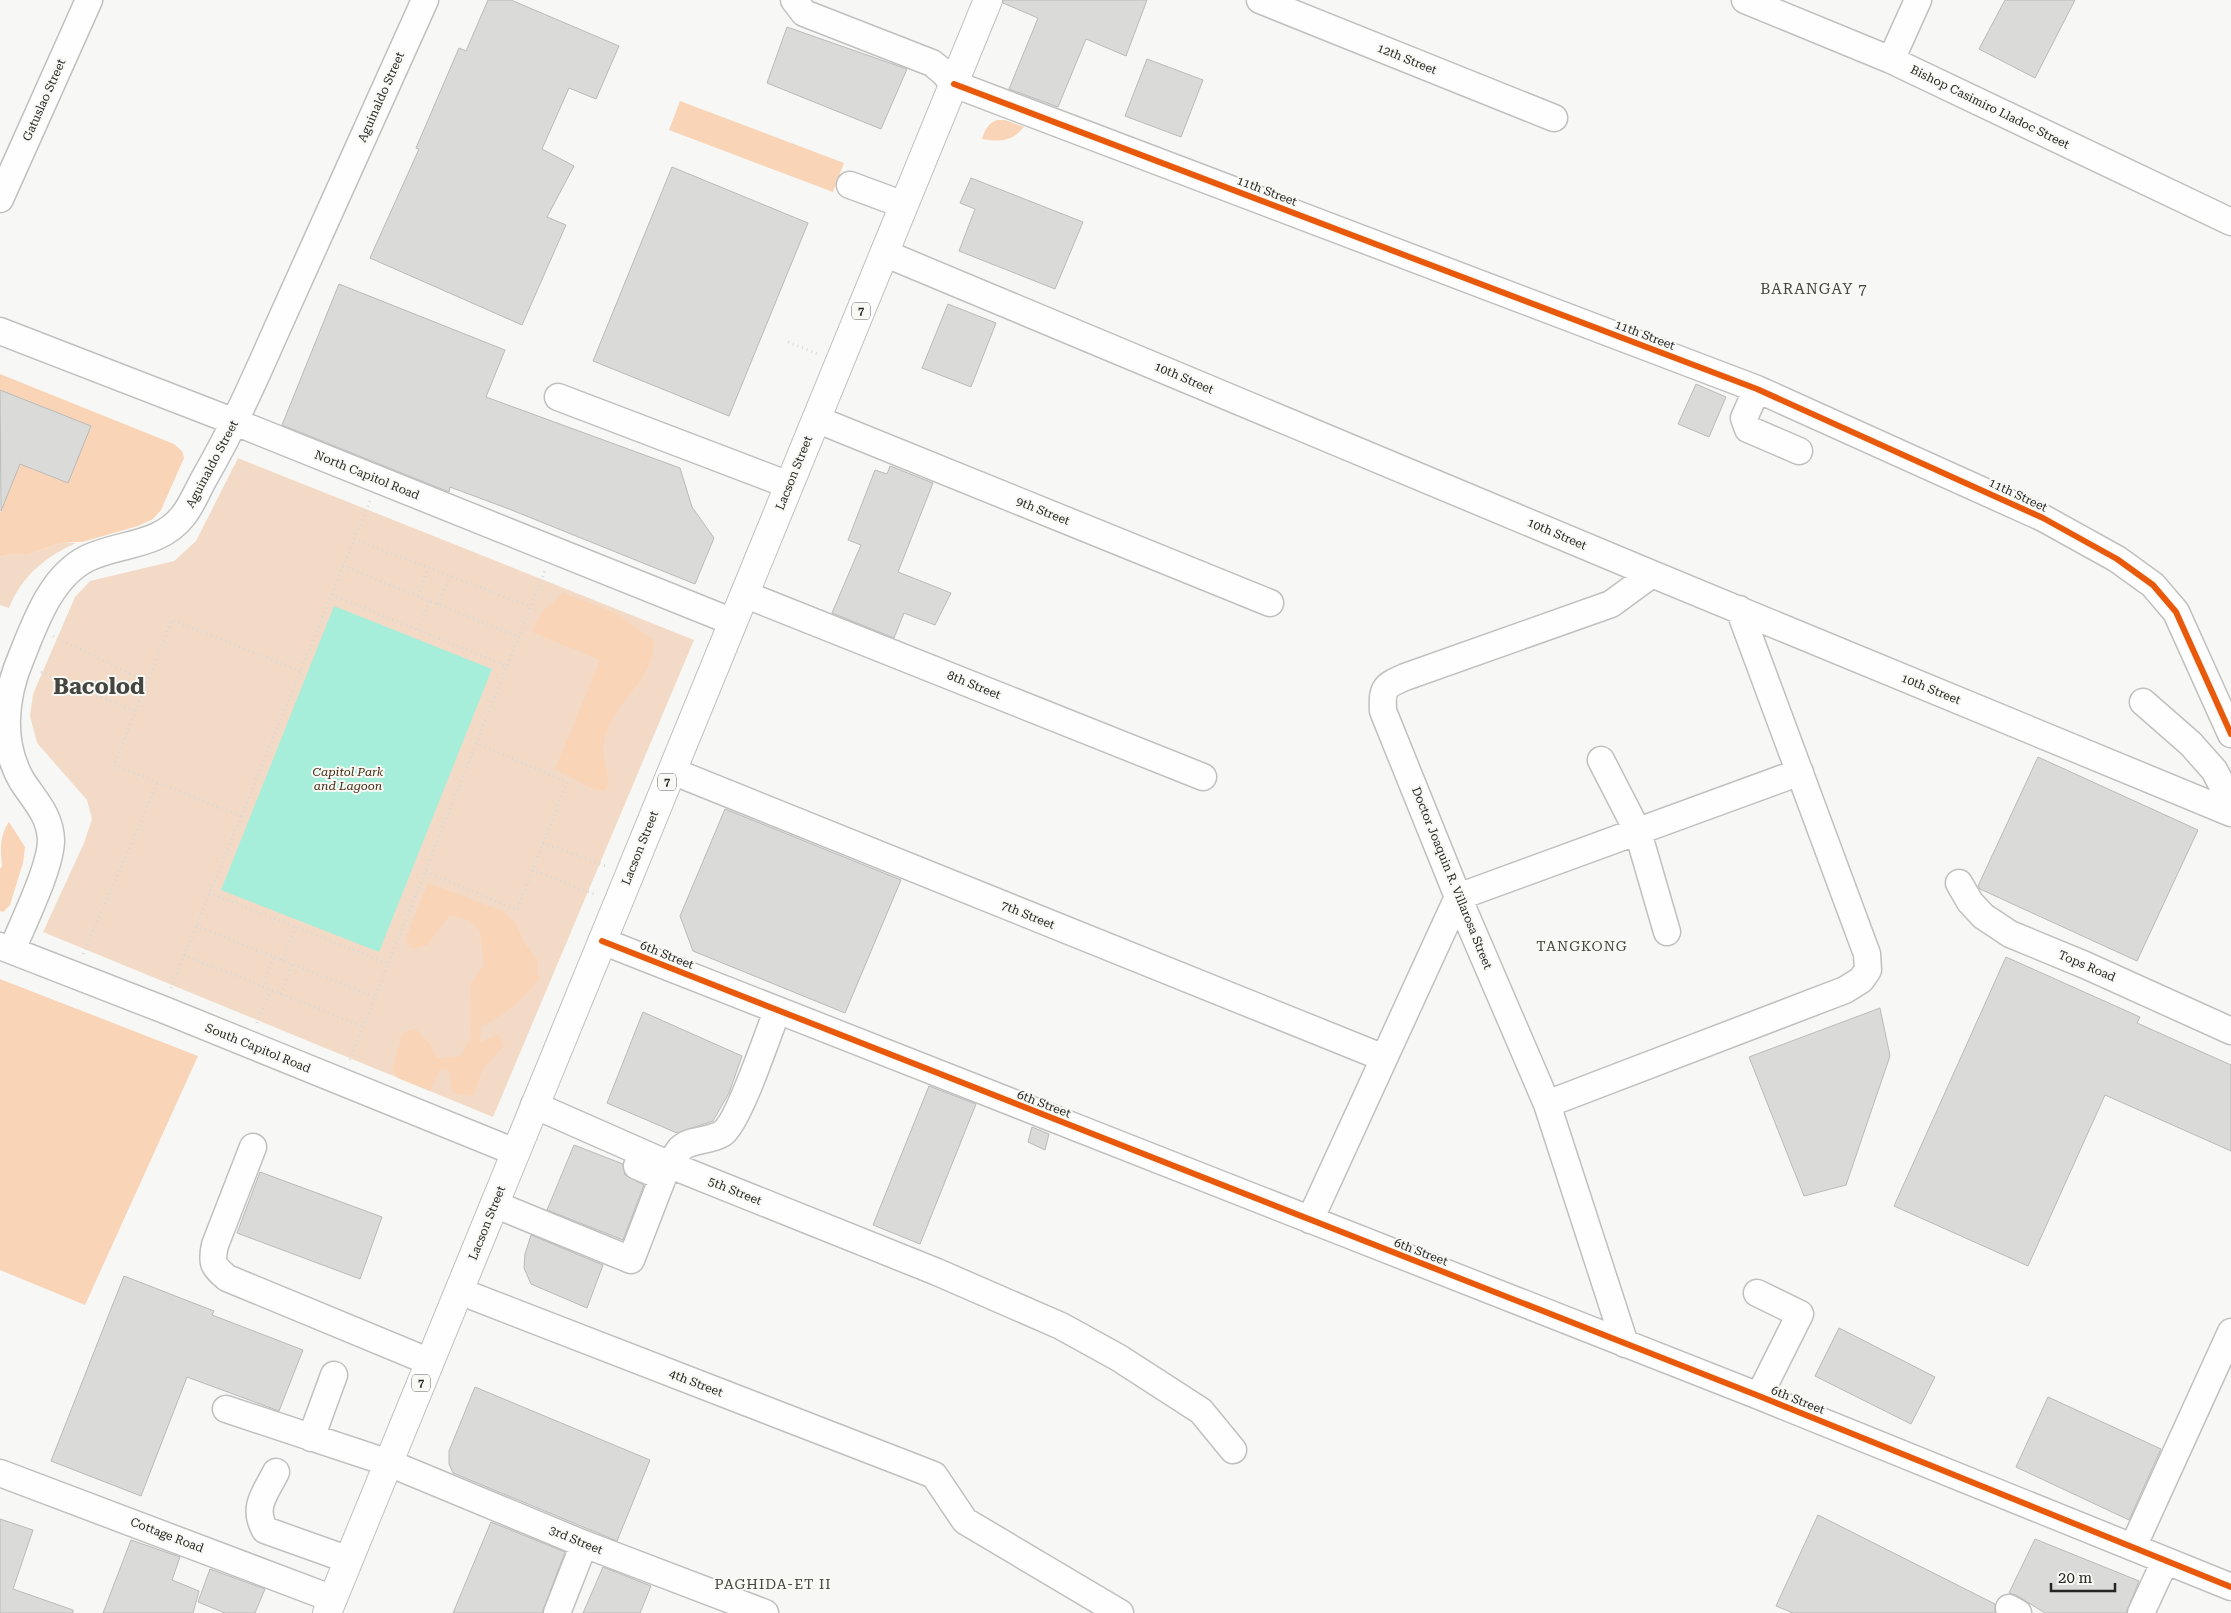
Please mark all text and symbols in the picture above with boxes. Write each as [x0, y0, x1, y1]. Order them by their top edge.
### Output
street label: 12th Street [1375, 41, 1439, 78]
street label: Aguinaldo Street [355, 49, 407, 144]
street label: Gatuslao Street [20, 56, 69, 143]
street label: Bishop Casimiro Lladoc Street [1908, 62, 2072, 152]
street label: 11th Street [1235, 173, 1299, 209]
district label: BARANGAY 7 [1760, 280, 1868, 298]
road number: 7 [852, 302, 870, 320]
street label: 11th Street [1613, 317, 1677, 353]
street label: 10th Street [1152, 359, 1216, 397]
street label: Aguinaldo Street [183, 417, 241, 510]
street label: Lacson Street [773, 433, 815, 512]
street label: North Capitol Road [312, 448, 422, 503]
street label: 11th Street [1986, 475, 2050, 515]
street label: 9th Street [1014, 494, 1072, 528]
street label: 10th Street [1525, 515, 1589, 553]
street label: 8th Street [945, 668, 1003, 702]
street label: 10th Street [1899, 671, 1963, 708]
district label: Bacolod [53, 674, 145, 699]
park label: Capitol Park and Lagoon [313, 765, 384, 793]
road number: 7 [658, 774, 676, 790]
street label: Doctor Joaquin R. Villarosa Street [1409, 785, 1495, 972]
street label: Lacson Street [619, 808, 661, 887]
street label: 7th Street [999, 898, 1057, 932]
street label: 6th Street [638, 938, 696, 972]
district label: TANGKONG [1536, 938, 1628, 954]
street label: Tops Road [2056, 948, 2118, 984]
street label: South Capitol Road [203, 1020, 313, 1076]
street label: 6th Street [1015, 1087, 1073, 1121]
street label: 5th Street [706, 1174, 764, 1208]
street label: Lacson Street [466, 1183, 508, 1262]
street label: 6th Street [1392, 1235, 1450, 1269]
street label: 4th Street [667, 1366, 725, 1400]
road number: 7 [412, 1375, 430, 1392]
street label: 6th Street [1769, 1383, 1827, 1417]
street label: Cottage Road [128, 1515, 206, 1555]
street label: 3rd Street [547, 1523, 605, 1557]
scale bar [2051, 1560, 2115, 1592]
text: 20 m [2058, 1569, 2093, 1587]
district label: PAGHIDA-ET II [715, 1576, 831, 1592]

